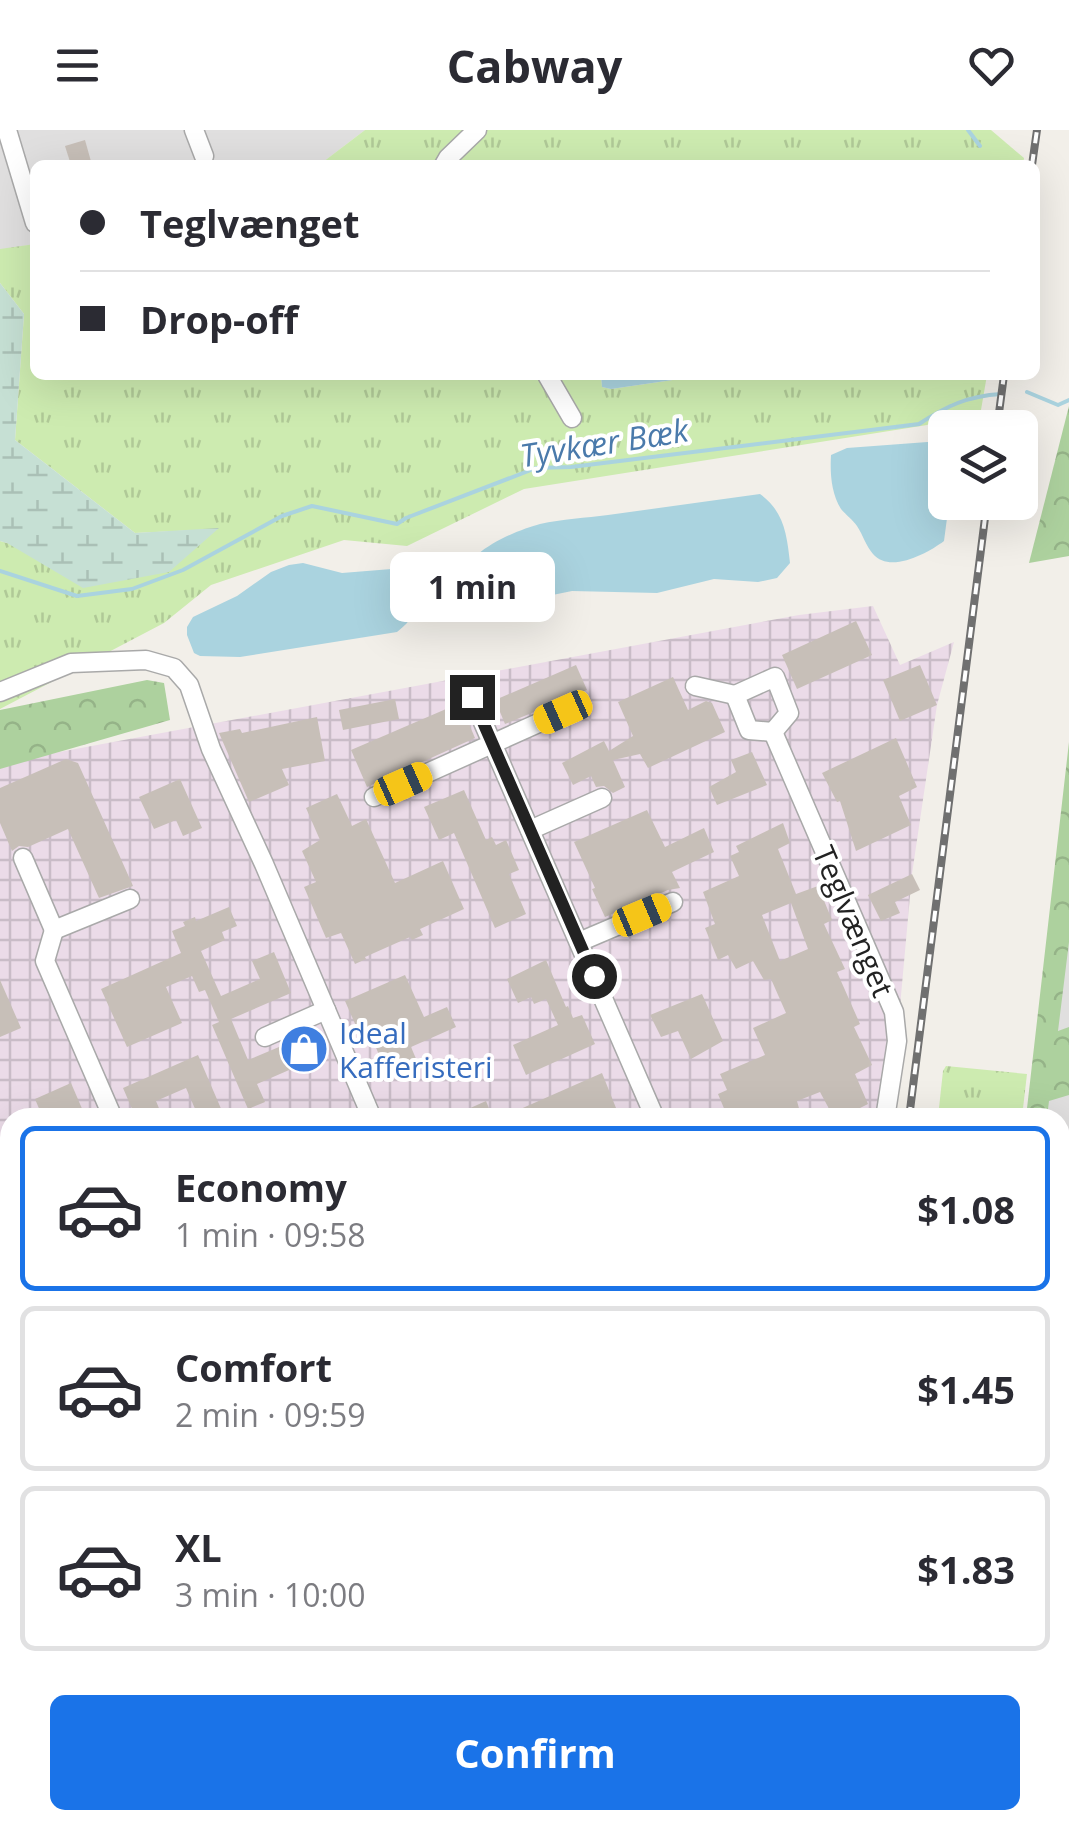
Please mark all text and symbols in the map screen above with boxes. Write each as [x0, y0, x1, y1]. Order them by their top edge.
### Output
text: Cabway [447, 35, 622, 96]
icon: menu [50, 38, 105, 93]
icon: heart [964, 38, 1019, 93]
text: Teglvænget [140, 197, 359, 249]
text: Drop-off [140, 293, 298, 345]
water label: Tyvkær Bæk [517, 407, 692, 476]
map controls [928, 410, 1038, 520]
button: layers [928, 410, 1038, 520]
callout: 1 min [390, 552, 554, 622]
text: 1 min [428, 565, 517, 608]
route end [450, 675, 495, 720]
car [529, 686, 597, 738]
car [369, 758, 437, 810]
street label: Teglvænget [804, 839, 904, 1003]
car [609, 889, 675, 941]
route start [572, 954, 617, 999]
place label: Ideal Kafferisteri [339, 1012, 493, 1087]
shop icon: Ideal Kafferisteri [278, 1023, 330, 1075]
text: Economy [175, 1161, 347, 1213]
icon: car [55, 1164, 145, 1254]
text: $1.08 [917, 1183, 1015, 1235]
text: 1 min · 09:58 [175, 1213, 366, 1256]
text: Comfort [175, 1341, 332, 1393]
icon: car [55, 1344, 145, 1434]
text: $1.45 [917, 1363, 1015, 1415]
text: 2 min · 09:59 [175, 1393, 366, 1436]
text: XL [175, 1521, 222, 1573]
icon: car [55, 1524, 145, 1614]
text: $1.83 [917, 1543, 1015, 1595]
text: 3 min · 10:00 [175, 1573, 366, 1616]
button: Confirm [50, 1695, 1020, 1810]

